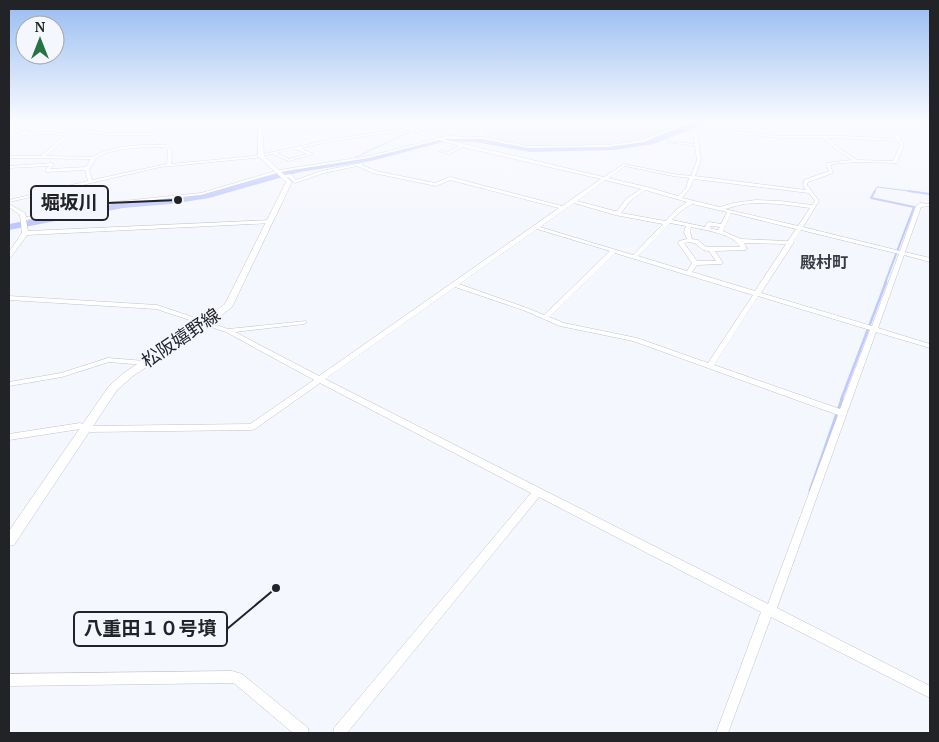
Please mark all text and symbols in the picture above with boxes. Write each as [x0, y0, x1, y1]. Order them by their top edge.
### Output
north arrow [15, 15, 65, 65]
text: N [35, 17, 46, 36]
callout: 堀坂川 [31, 186, 108, 220]
text: 堀坂川 [40, 189, 98, 214]
district label: 殿村町 [800, 251, 848, 273]
street label: 松阪嬉野線 [136, 302, 224, 372]
callout: 八重田１０号墳 [74, 612, 227, 646]
text: 八重田１０号墳 [83, 615, 217, 640]

